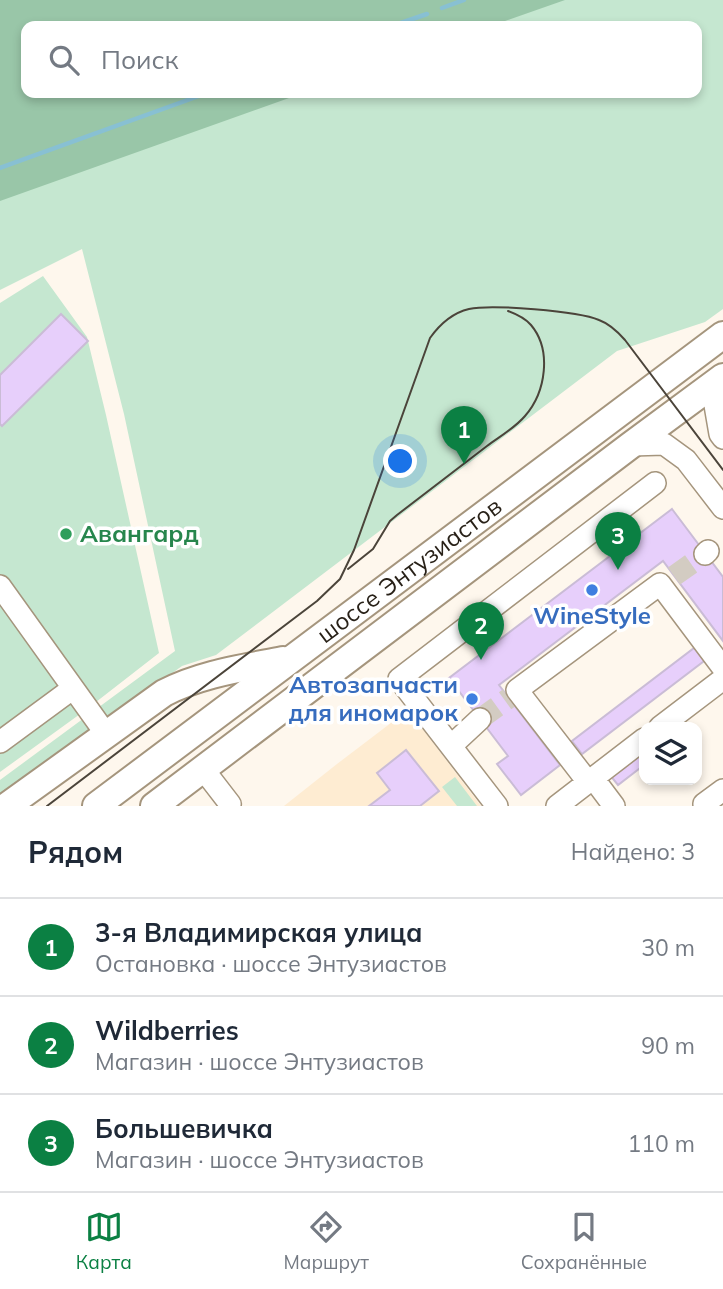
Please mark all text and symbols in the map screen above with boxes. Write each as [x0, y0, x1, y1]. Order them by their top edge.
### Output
search box [21, 21, 702, 98]
icon: search [45, 41, 83, 79]
text: Поиск [101, 43, 179, 76]
pin: 1 [441, 406, 487, 464]
your location [383, 444, 417, 478]
street label: шоссе Энтузиастов [310, 491, 507, 649]
pin: 3 [595, 512, 641, 570]
place label: Авангард [80, 518, 199, 548]
marker: Авангард [58, 526, 74, 542]
marker: WineStyle [584, 582, 600, 598]
place label: WineStyle [533, 600, 651, 630]
pin: 2 [458, 602, 504, 660]
place label: Автозапчасти для иномарок [288, 669, 458, 727]
marker: Автозапчасти для иномарок [464, 691, 480, 707]
map controls [639, 722, 702, 785]
button: layers [639, 722, 702, 785]
text: Рядом [28, 833, 123, 871]
text: Найдено: 3 [571, 837, 695, 866]
text: 3-я Владимирская улица [95, 916, 423, 949]
text: 1 [44, 933, 58, 962]
text: 30 m [641, 933, 695, 962]
text: Остановка · шоссе Энтузиастов [95, 949, 447, 978]
text: Wildberries [95, 1014, 239, 1047]
text: 2 [44, 1031, 58, 1060]
text: 90 m [641, 1031, 695, 1060]
text: Магазин · шоссе Энтузиастов [95, 1047, 424, 1076]
text: Большевичка [95, 1112, 273, 1145]
text: 3 [44, 1129, 58, 1158]
text: 110 m [627, 1129, 695, 1158]
text: Магазин · шоссе Энтузиастов [95, 1145, 424, 1174]
tab: Карта [76, 1208, 132, 1274]
tab: Маршрут [283, 1208, 369, 1274]
tab: Сохранённые [521, 1208, 647, 1274]

